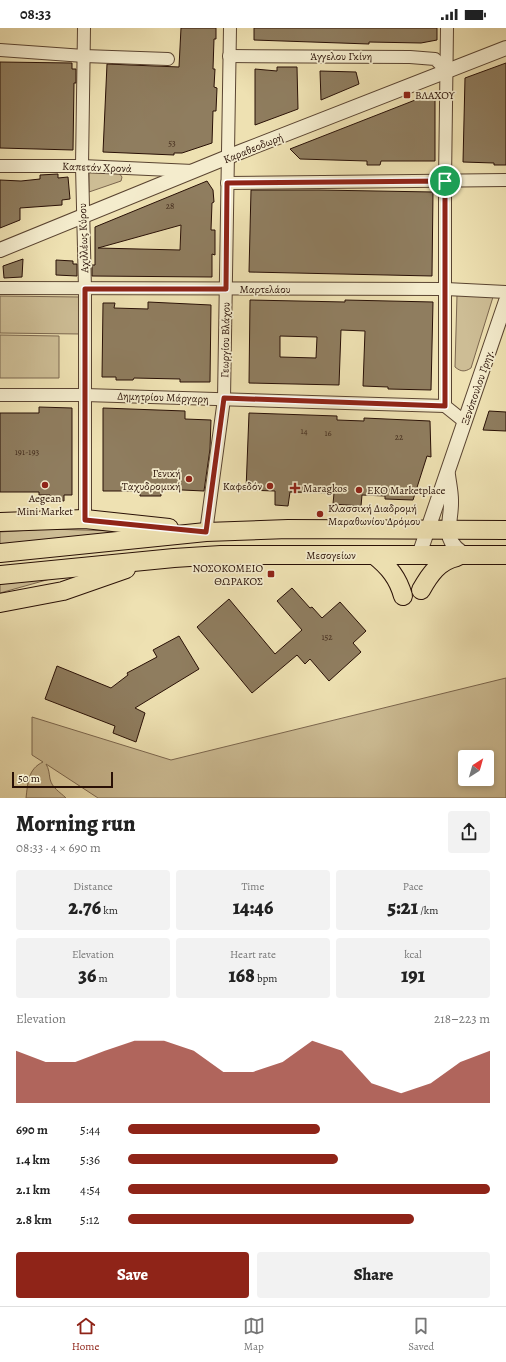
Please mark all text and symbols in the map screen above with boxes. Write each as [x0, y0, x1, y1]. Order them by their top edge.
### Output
text: 08:33 [20, 4, 51, 24]
street label: Άγγελου Γκίνη [310, 49, 372, 64]
place label: ΒΛΑΧΟΥ [415, 88, 456, 103]
marker: ΒΛΑΧΟΥ [402, 90, 412, 100]
street label: Καραθεοδωρή [221, 130, 285, 167]
house number: 53 [168, 137, 176, 149]
street label: Καπετάν Χρονά [62, 159, 132, 176]
pin [428, 164, 462, 198]
icon: arrive [434, 170, 456, 192]
house number: 28 [166, 200, 174, 212]
street label: Αχιλλέως Κύρου [75, 203, 92, 274]
street label: Μαρτελάου [239, 282, 291, 297]
street label: Γεωργίου Βλάχου [217, 302, 234, 378]
street label: Ξενόπουλου Γρηγ. [458, 347, 497, 427]
street label: Δημητρίου Μάργαρη [117, 388, 209, 407]
house number: 14 [300, 425, 308, 437]
house number: 16 [324, 427, 332, 439]
house number: 22 [395, 431, 404, 443]
house number: 191-193 [15, 446, 40, 458]
place label: Γενική Ταχυδρομική [122, 466, 181, 494]
marker: Γενική Ταχυδρομική [184, 474, 194, 484]
place label: Καφεδόν [223, 479, 262, 494]
marker: Aegean Mini Market [40, 480, 50, 490]
marker: Καφεδόν [265, 481, 275, 491]
place label: Maragkos [303, 481, 347, 496]
marker: Maragkos [290, 483, 300, 493]
place label: EKO Marketplace [367, 483, 445, 498]
marker: EKO Marketplace [354, 485, 364, 495]
place label: Aegean Mini Market [17, 491, 73, 519]
place label: Κλασσική Διαδρομή Μαραθωνίου Δρόμου [328, 501, 420, 529]
marker: Κλασσική Διαδρομή Μαραθωνίου Δρόμου [315, 509, 325, 519]
street label: Μεσογείων [306, 548, 356, 563]
place label: ΝΟΣΟΚΟΜΕΙΟ ΘΩΡΑΚΟΣ [192, 561, 263, 589]
marker: ΝΟΣΟΚΟΜΕΙΟ ΘΩΡΑΚΟΣ [266, 569, 276, 579]
house number: 152 [321, 631, 333, 643]
north arrow [458, 750, 494, 786]
map controls [458, 750, 494, 786]
scale bar [12, 770, 113, 789]
text: 50 m [18, 771, 40, 786]
text: Morning run [16, 809, 136, 839]
button: share [448, 811, 490, 853]
text: 08:33 · 4 × 690 m [16, 839, 101, 856]
text: Distance [73, 879, 113, 894]
text: Time [242, 879, 264, 894]
text: Pace [403, 879, 423, 894]
text: 2.76 [68, 894, 101, 921]
text: 14:46 [233, 894, 273, 921]
text: 5:21 [388, 894, 418, 921]
text: km [101, 903, 118, 918]
text: /km [418, 903, 438, 918]
text: Elevation [72, 947, 114, 962]
text: Heart rate [230, 947, 276, 962]
text: kcal [404, 947, 422, 962]
text: 36 [78, 962, 96, 989]
text: 168 [229, 962, 255, 989]
text: 191 [401, 962, 425, 989]
text: m [96, 971, 108, 986]
text: bpm [255, 971, 278, 986]
text: Elevation [16, 1010, 66, 1027]
text: 218–223 m [434, 1010, 490, 1027]
text: 690 m [16, 1121, 48, 1138]
text: 5:44 [80, 1121, 100, 1138]
text: 1.4 km [16, 1151, 50, 1168]
text: 5:36 [80, 1151, 100, 1168]
text: 2.1 km [16, 1181, 50, 1198]
text: 4:54 [80, 1181, 100, 1198]
text: 2.8 km [16, 1211, 52, 1228]
text: 5:12 [80, 1211, 99, 1228]
button: Save [16, 1252, 249, 1298]
button: Share [257, 1252, 490, 1298]
tab: Home [72, 1315, 99, 1354]
tab: Map [243, 1315, 265, 1354]
tab: Saved [408, 1315, 434, 1354]

